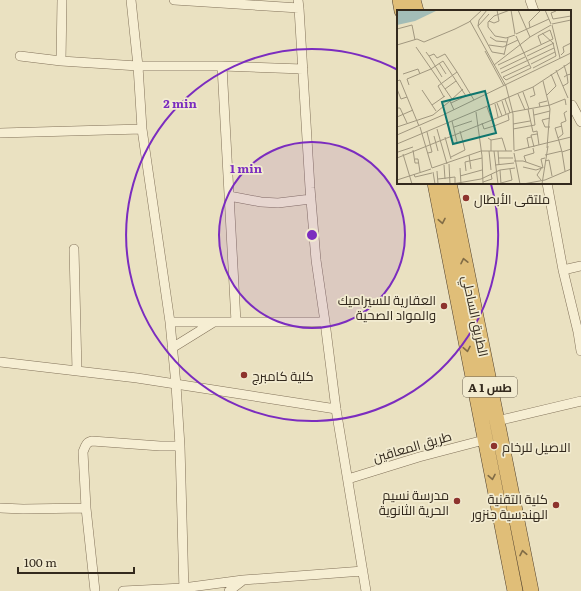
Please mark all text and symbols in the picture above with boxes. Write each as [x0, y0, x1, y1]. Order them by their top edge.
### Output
inset map [397, 10, 571, 184]
text: 2 min [163, 94, 197, 112]
text: 1 min [230, 159, 263, 177]
place label: ملتقى الأبطال [474, 189, 550, 208]
marker: ملتقى الأبطال [461, 193, 471, 203]
one-way arrow [438, 218, 446, 224]
centre of rings [305, 228, 319, 242]
one-way arrow [461, 257, 469, 264]
street label: الطريق الساحلي [456, 274, 494, 359]
place label: العقارية للسيراميك والمواد الصحية [338, 290, 436, 324]
marker: العقارية للسيراميك والمواد الصحية [439, 301, 449, 311]
one-way arrow [463, 346, 471, 352]
place label: كلية كامبرج [252, 366, 314, 385]
marker: كلية كامبرج [239, 370, 249, 380]
road number: A 1 طس [463, 377, 517, 397]
street label: طريق المعاقين [370, 426, 454, 466]
place label: الاصيل للرخام [502, 437, 571, 457]
marker: الاصيل للرخام [489, 441, 499, 451]
one-way arrow [487, 473, 495, 480]
place label: مدرسة نسيم الحرية الثانوية [379, 485, 449, 519]
place label: كلية التقنية الهندسية جنزور [470, 489, 548, 523]
marker: مدرسة نسيم الحرية الثانوية [452, 496, 462, 506]
marker: كلية التقنية الهندسية جنزور [551, 500, 561, 510]
scale bar [18, 549, 134, 575]
one-way arrow [519, 550, 528, 556]
text: 100 m [24, 553, 57, 571]

